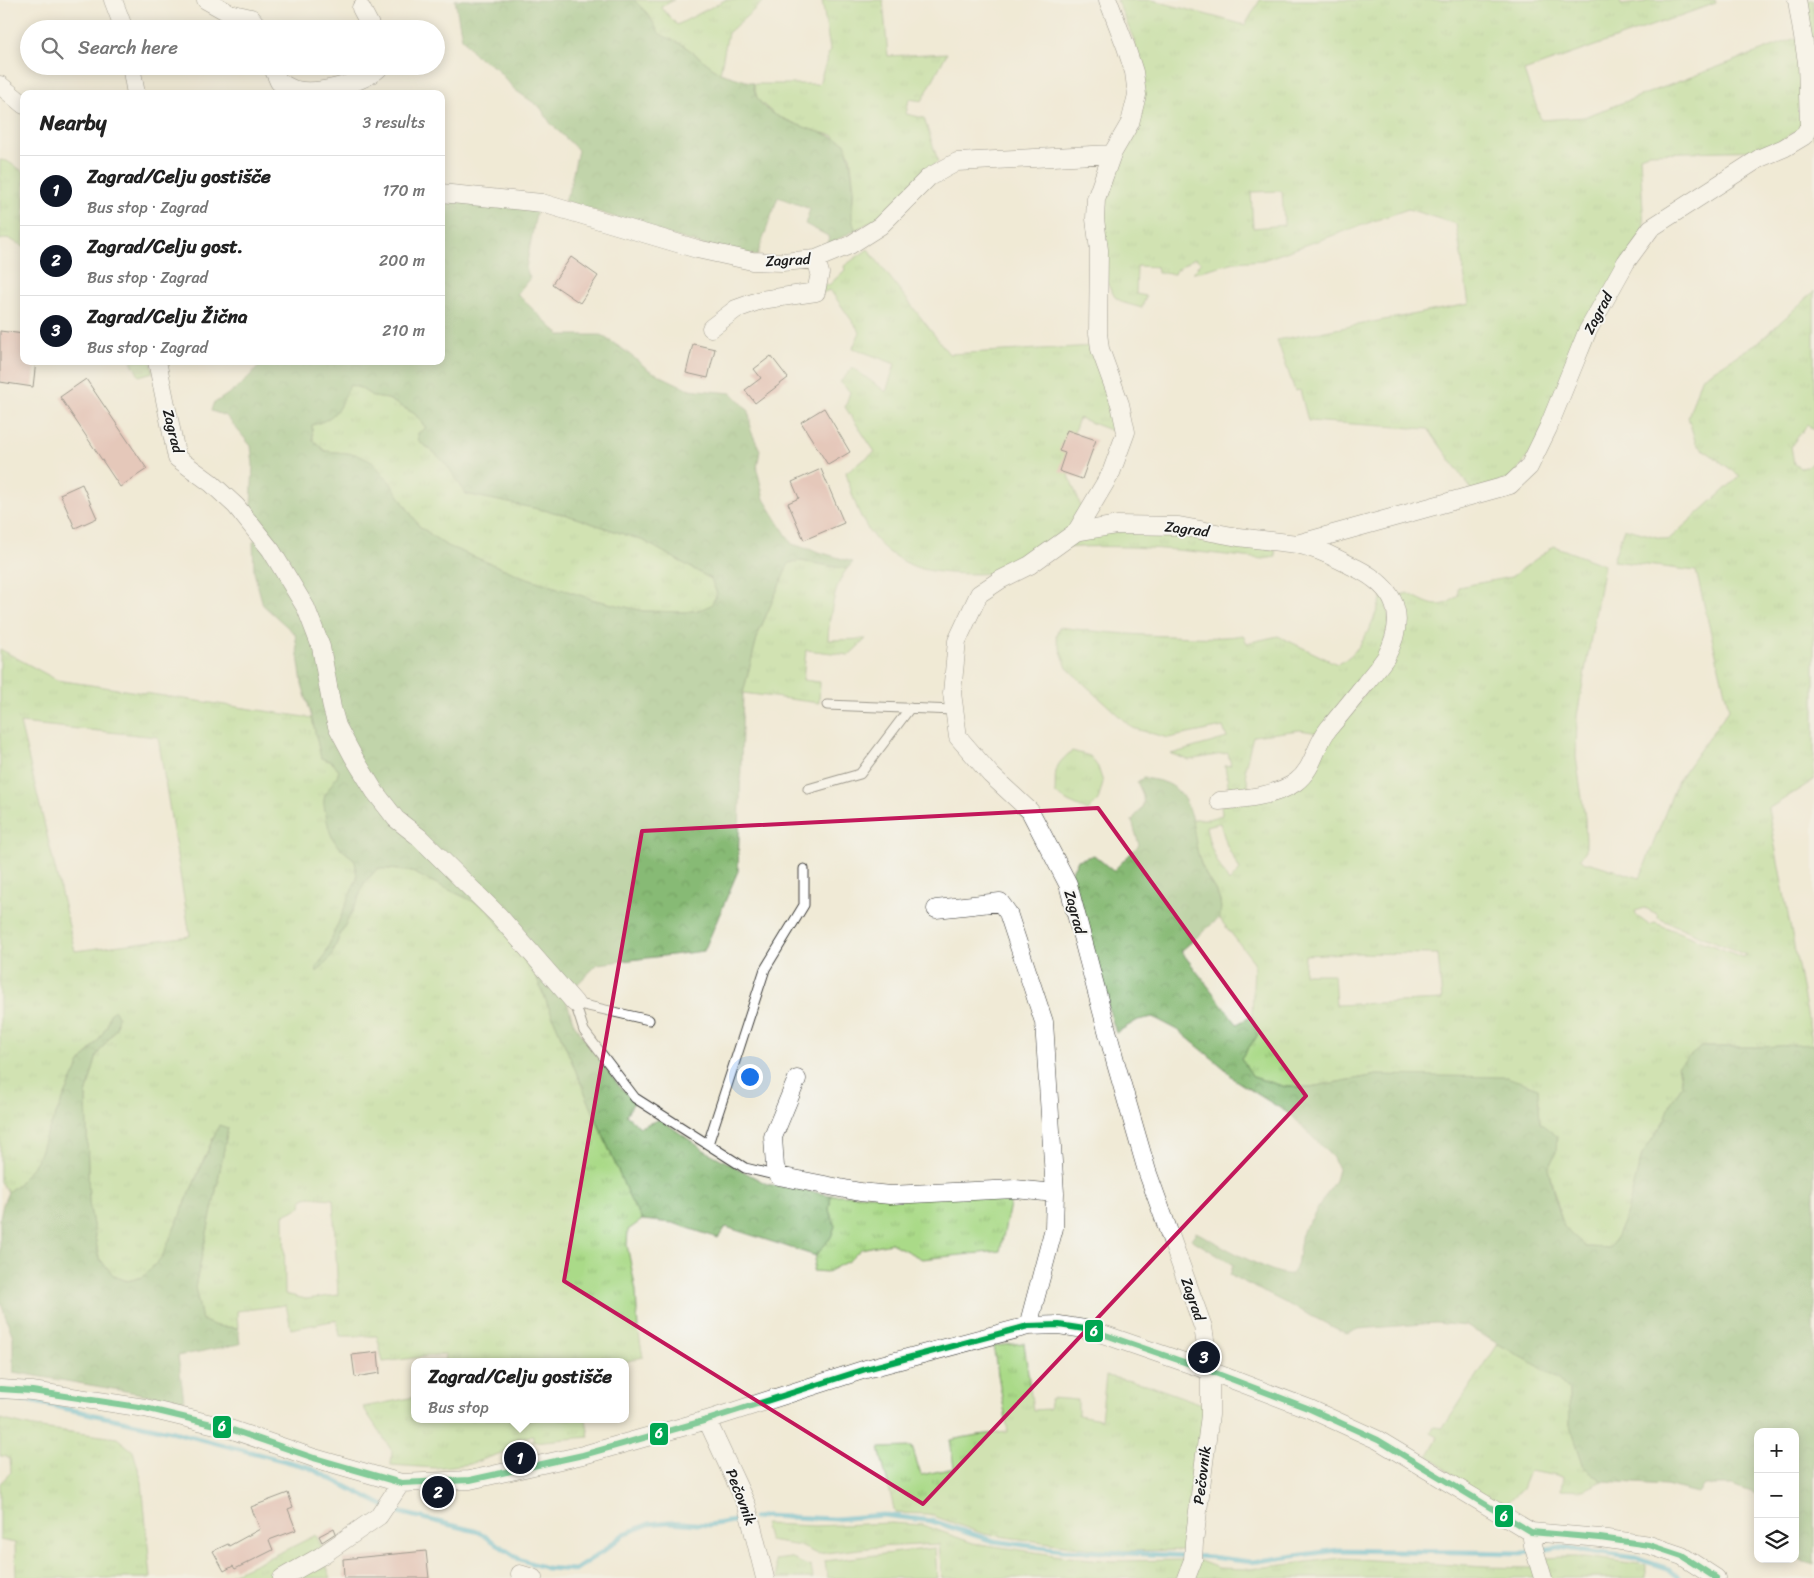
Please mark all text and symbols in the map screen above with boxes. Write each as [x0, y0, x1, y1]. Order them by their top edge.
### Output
search box [20, 20, 445, 75]
text: Search here [78, 31, 178, 64]
icon: search [38, 34, 66, 62]
text: Nearby [40, 104, 106, 142]
text: 3 results [362, 108, 425, 137]
text: Zagrad/Celju gostišče [87, 160, 271, 193]
text: 1 [53, 176, 59, 205]
text: 170 m [382, 176, 425, 205]
text: Bus stop · Zagrad [87, 193, 208, 222]
text: Zagrad/Celju gost. [87, 230, 243, 263]
text: 2 [51, 246, 61, 275]
text: 200 m [379, 246, 425, 275]
street label: Zagrad [765, 246, 812, 274]
text: Bus stop · Zagrad [87, 263, 208, 292]
street label: Zagrad [1576, 286, 1621, 339]
text: Zagrad/Celju Žična [87, 300, 247, 333]
text: 3 [52, 316, 60, 345]
text: 210 m [382, 316, 425, 345]
text: Bus stop · Zagrad [87, 333, 208, 362]
street label: Zagrad [155, 406, 191, 457]
street label: Zagrad [1163, 513, 1212, 545]
street label: Zagrad [1057, 887, 1094, 938]
your location [737, 1064, 763, 1090]
street label: Zagrad [1173, 1274, 1213, 1325]
line badge: 6 [1084, 1319, 1104, 1343]
text: 6 [1089, 1319, 1098, 1344]
pin: 3 [1188, 1338, 1220, 1376]
popup [411, 1358, 629, 1423]
text: Zagrad/Celju gostišče [428, 1360, 612, 1393]
text: Bus stop [428, 1393, 489, 1422]
text: 6 [217, 1414, 226, 1439]
line badge: 6 [212, 1415, 232, 1439]
text: 6 [654, 1421, 663, 1446]
line badge: 6 [649, 1422, 669, 1446]
map controls [1754, 1428, 1799, 1563]
button: + [1754, 1428, 1799, 1473]
pin: 1 [504, 1439, 536, 1477]
street label: Pečovnik [1185, 1444, 1219, 1506]
street label: Pečovnik [718, 1465, 764, 1529]
pin: 2 [422, 1473, 454, 1511]
button: − [1754, 1473, 1799, 1518]
line badge: 6 [1494, 1504, 1514, 1528]
text: 6 [1499, 1504, 1508, 1529]
button: layers [1754, 1518, 1799, 1563]

